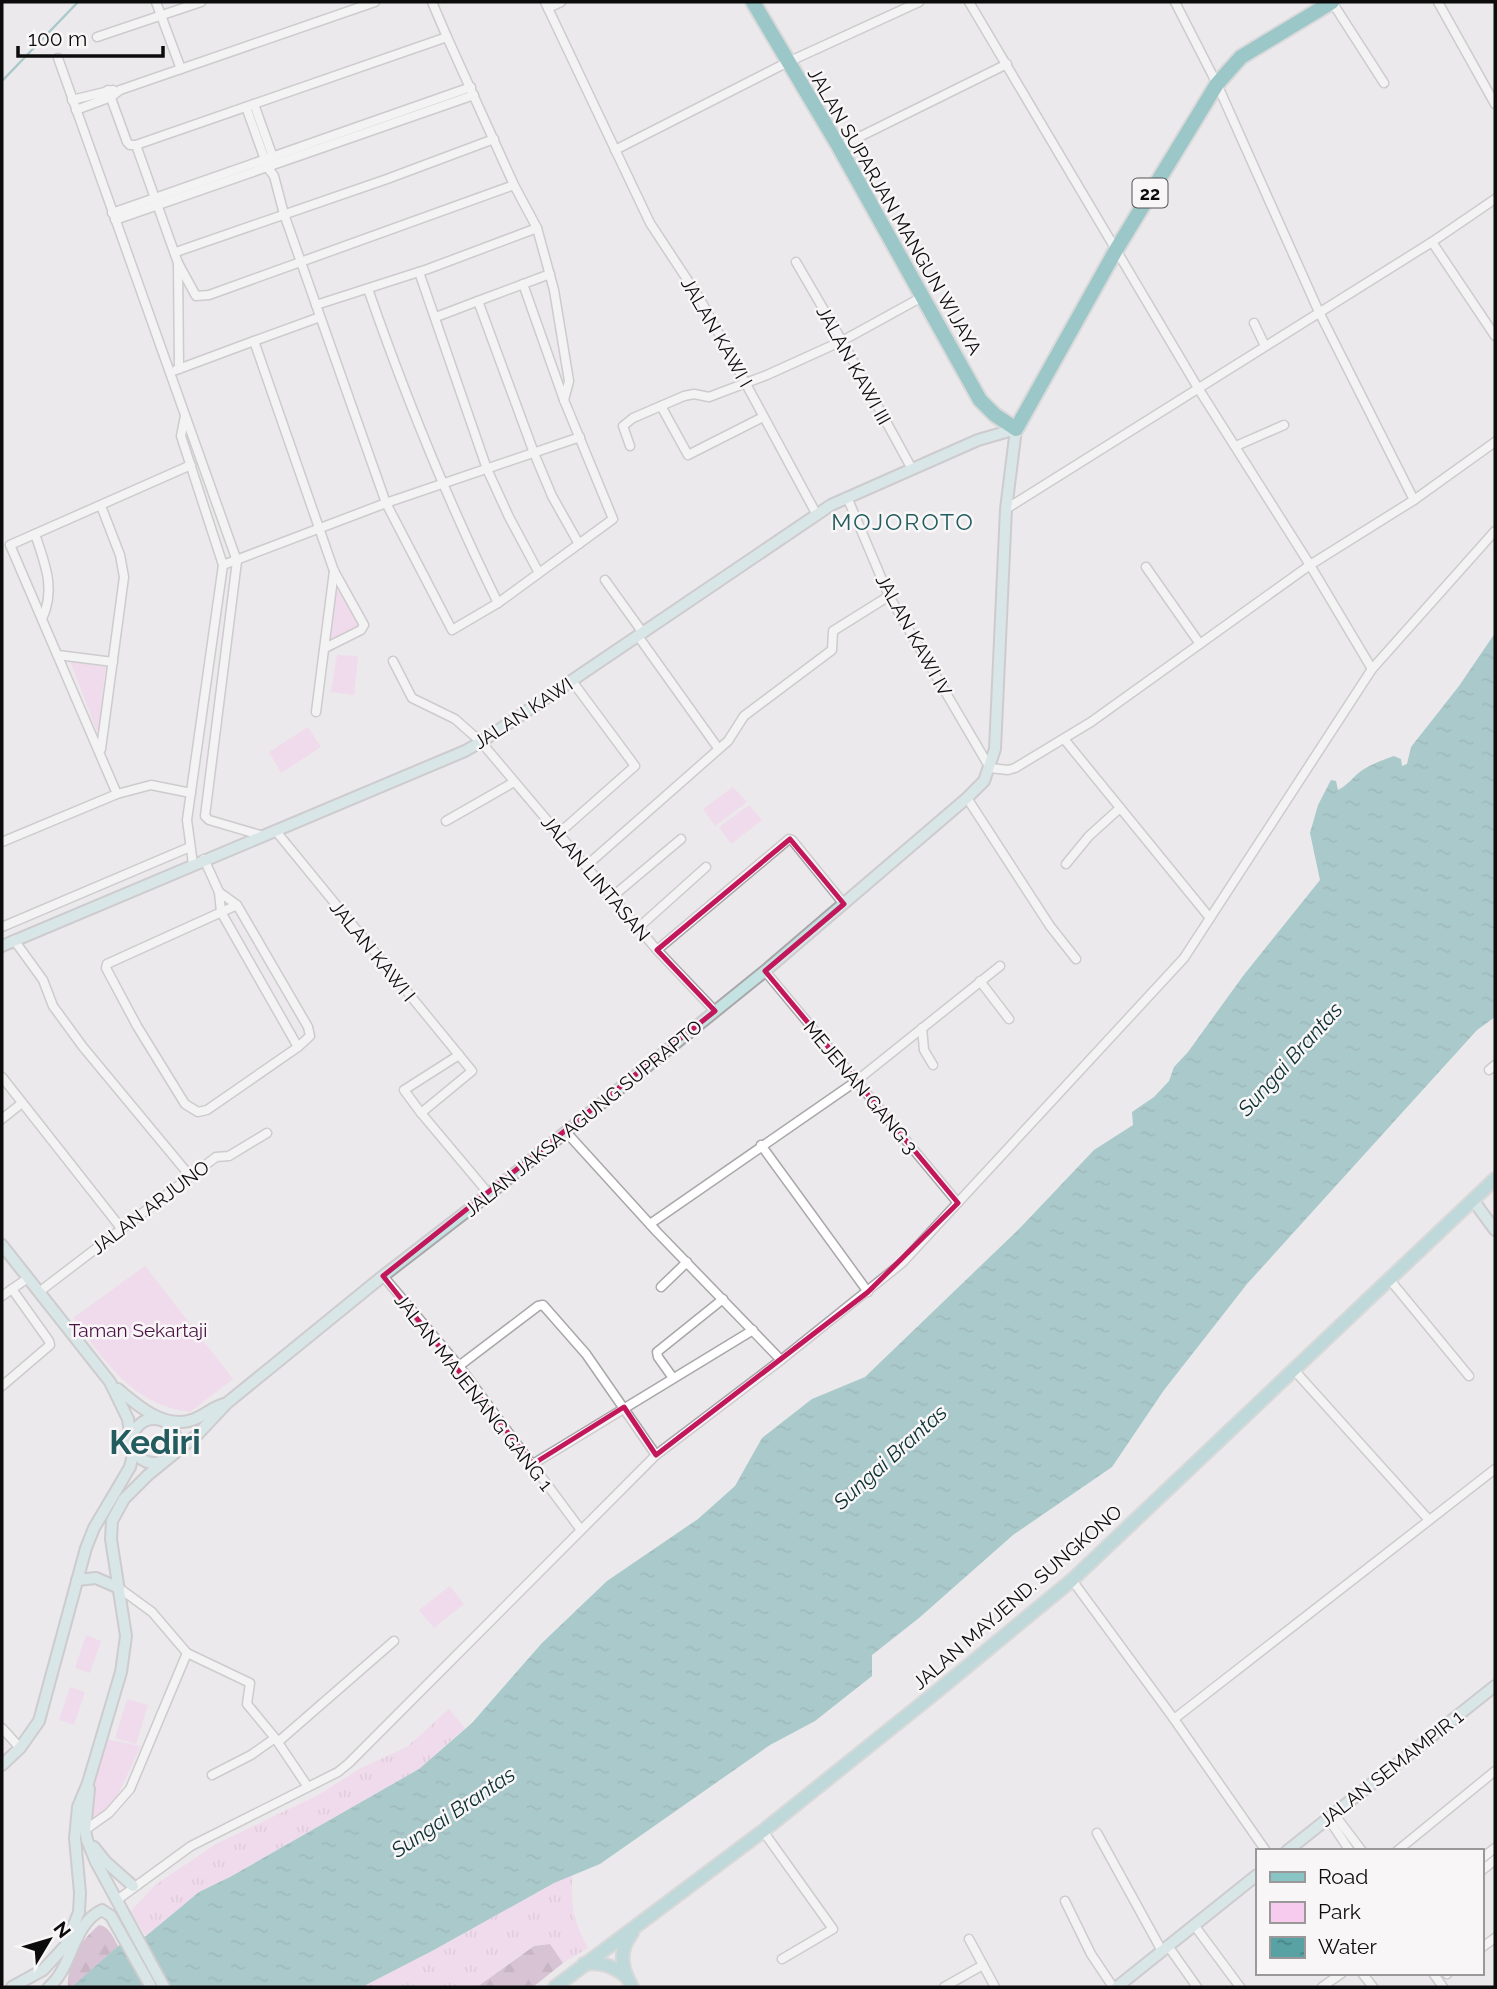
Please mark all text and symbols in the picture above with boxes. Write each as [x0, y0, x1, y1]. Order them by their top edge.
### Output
scale bar [18, 14, 163, 58]
text: 100 m [28, 26, 87, 51]
street label: JALAN SUPARJAN MANGUN WIJAYA [804, 64, 987, 359]
road number: 22 [1132, 178, 1168, 208]
street label: JALAN KAWI I [677, 273, 757, 391]
street label: JALAN KAWI III [812, 302, 896, 428]
district label: MOJOROTO [831, 508, 975, 535]
street label: JALAN KAWI IV [871, 570, 957, 700]
street label: JALAN KAWI [469, 673, 577, 753]
street label: JALAN LINTASAN [537, 811, 655, 945]
street label: JALAN KAWI I [326, 896, 420, 1006]
water label: Sungai Brantas [1232, 997, 1348, 1122]
street label: JALAN JAKSA AGUNG SUPRAPTO [460, 1015, 706, 1221]
street label: MEJENAN GANG 3 [799, 1016, 923, 1158]
street label: JALAN ARJUNO [87, 1155, 213, 1259]
street label: JALAN MAJENANG GANG 1 [390, 1289, 558, 1495]
park label: Taman Sekartaji [69, 1319, 207, 1341]
water label: Sungai Brantas [827, 1399, 952, 1515]
district label: Kediri [109, 1423, 201, 1462]
street label: JALAN MAYJEND. SUNGKONO [908, 1500, 1126, 1694]
street label: JALAN SEMAMPIR 1 [1315, 1705, 1467, 1831]
water label: Sungai Brantas [385, 1761, 520, 1863]
legend [1256, 1849, 1483, 1975]
text: Road [1318, 1864, 1368, 1889]
text: Park [1318, 1899, 1361, 1924]
north arrow [14, 1905, 84, 1975]
text: N [49, 1917, 76, 1942]
text: Water [1318, 1934, 1377, 1959]

